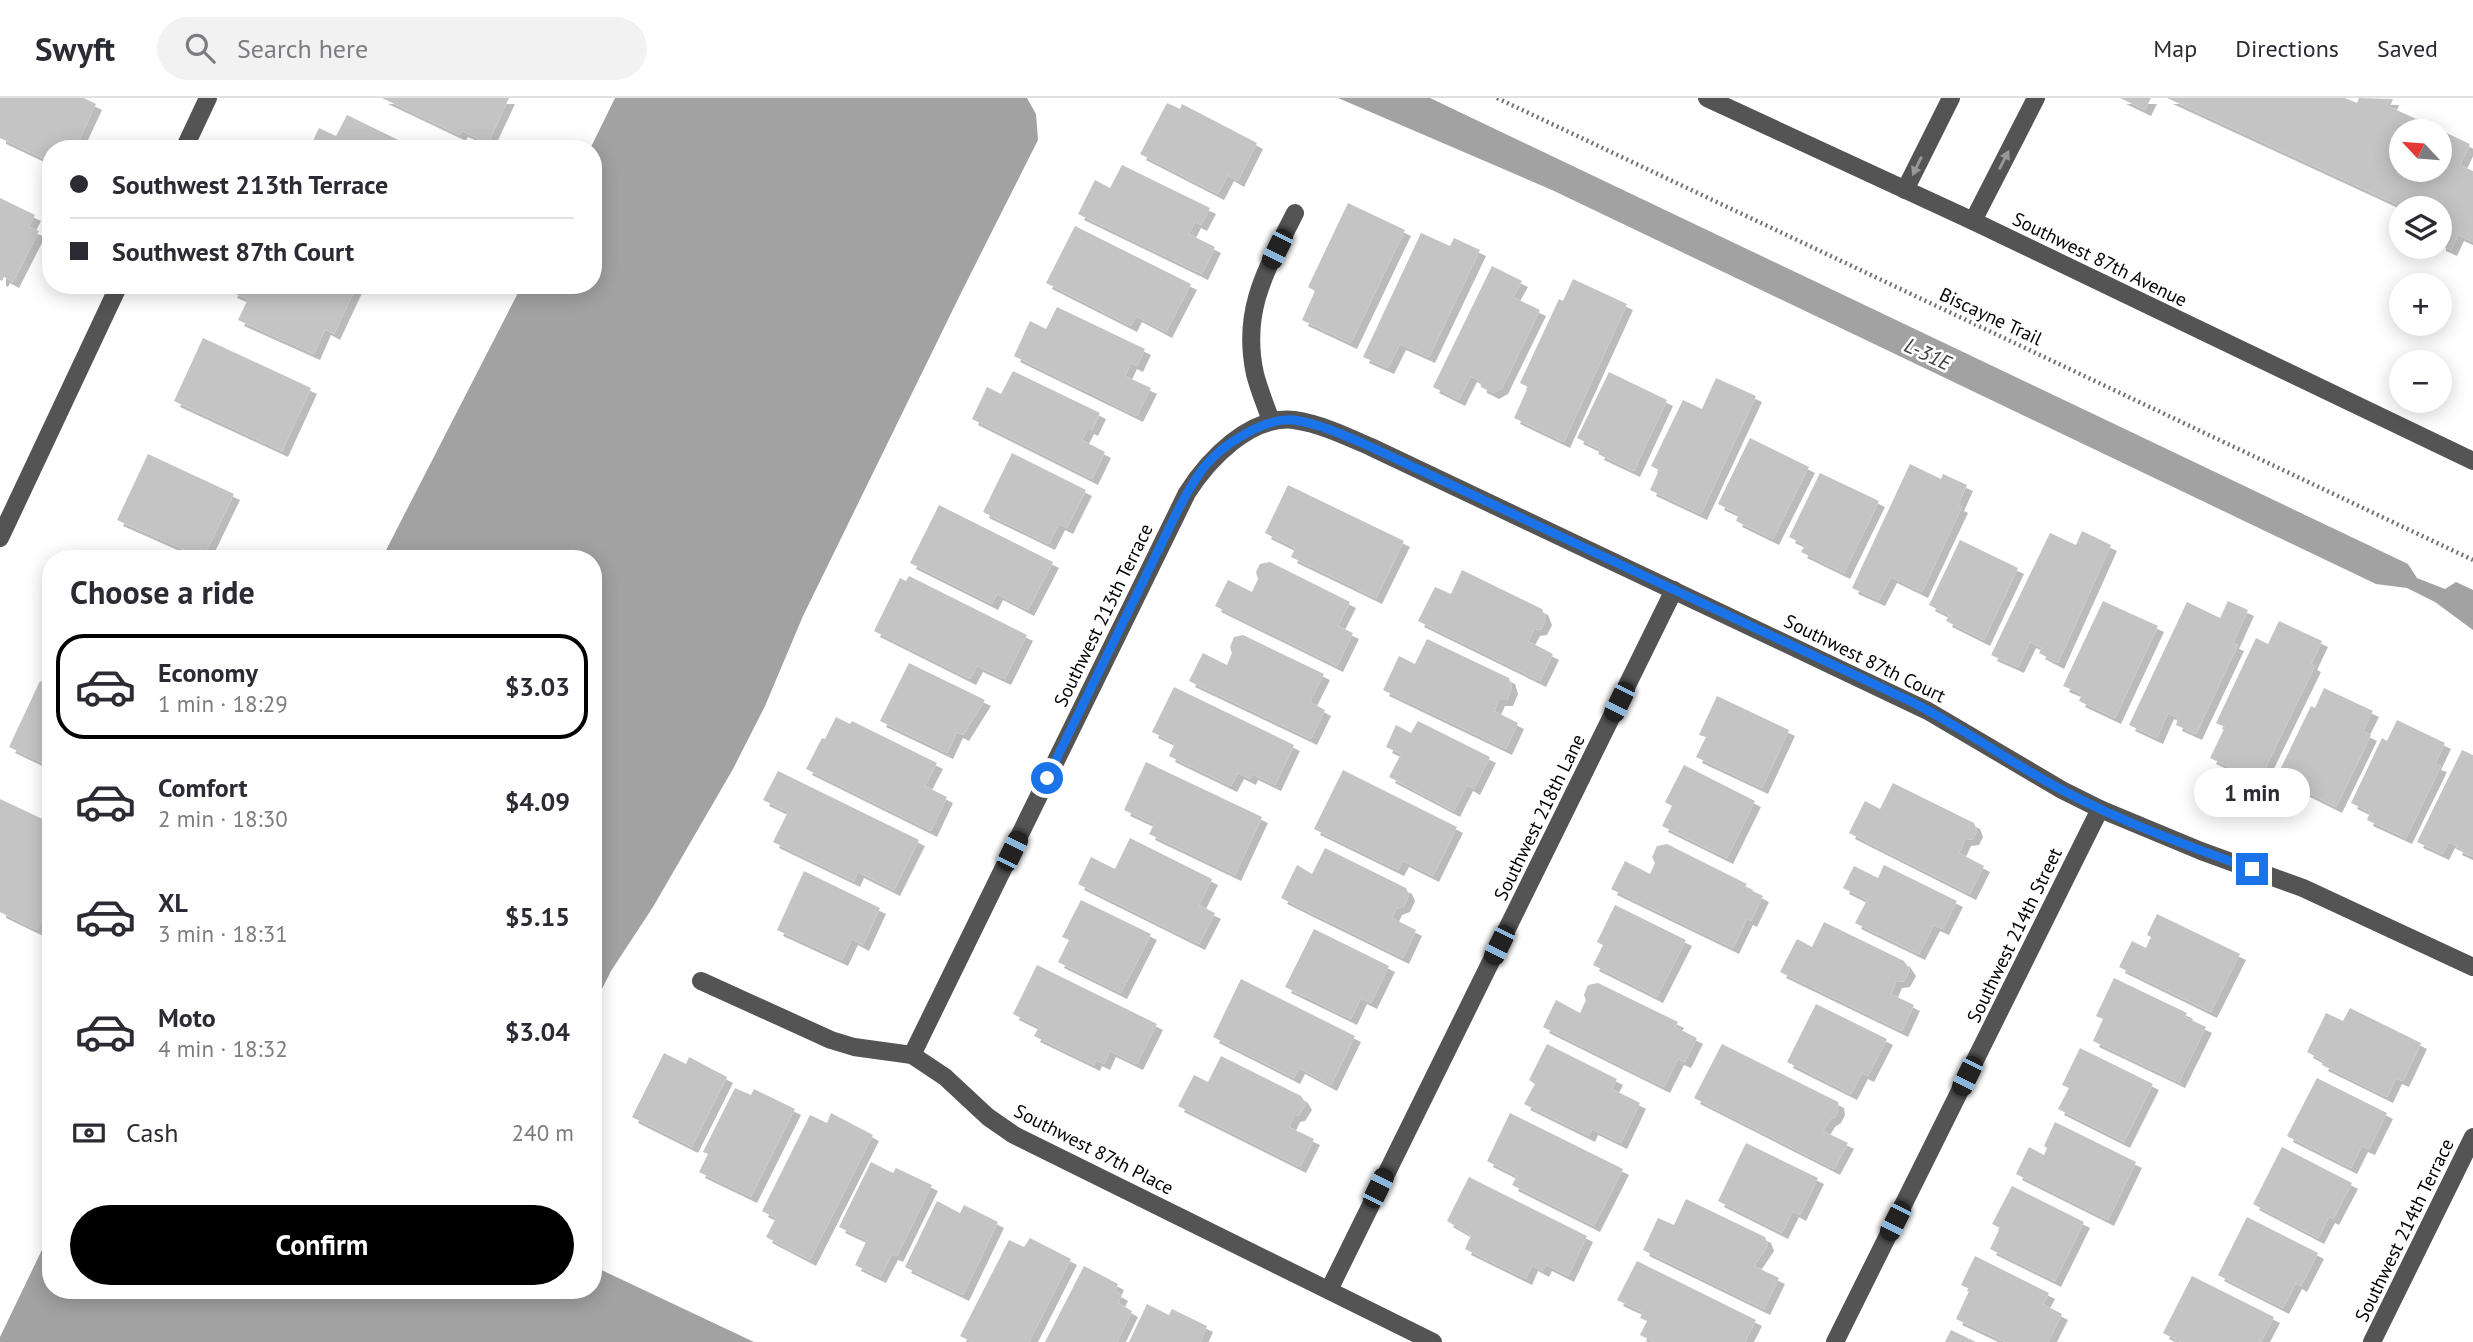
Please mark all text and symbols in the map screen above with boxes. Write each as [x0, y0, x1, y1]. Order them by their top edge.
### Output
search box [157, 17, 647, 80]
text: Swyft [35, 27, 115, 70]
icon: search [181, 29, 219, 67]
text: Search here [237, 32, 368, 65]
text: Map [2153, 33, 2197, 64]
text: Directions [2235, 33, 2339, 64]
text: Saved [2377, 33, 2438, 64]
north arrow [2389, 119, 2452, 182]
map controls [2389, 119, 2452, 413]
one-way arrow [1998, 151, 2010, 170]
one-way arrow [1912, 156, 1923, 176]
text: Southwest 213th Terrace [112, 168, 388, 201]
button: layers [2389, 196, 2452, 259]
street label: Southwest 87th Avenue [2009, 206, 2191, 312]
car [1259, 226, 1296, 272]
text: Southwest 87th Court [112, 235, 354, 268]
button: + [2389, 273, 2452, 336]
street label: Biscayne Trail [1936, 282, 2047, 350]
water label: L-31E [1900, 332, 1957, 377]
button: − [2389, 350, 2452, 413]
street label: Southwest 213th Terrace [1048, 520, 1158, 710]
text: Choose a ride [70, 571, 255, 613]
street label: Southwest 87th Court [1780, 609, 1950, 708]
icon: car [74, 655, 137, 718]
text: Economy [158, 656, 258, 689]
text: $3.03 [505, 670, 570, 703]
car [1601, 679, 1638, 725]
text: 1 min · 18:29 [158, 689, 288, 718]
street label: Southwest 218th Lane [1488, 730, 1590, 904]
route start [1031, 762, 1063, 794]
callout: 1 min [2194, 768, 2310, 816]
icon: car [74, 770, 137, 833]
text: Comfort [158, 771, 248, 804]
text: 1 min [2224, 778, 2280, 807]
text: $4.09 [505, 785, 570, 818]
text: 2 min · 18:30 [158, 804, 288, 833]
car [994, 828, 1031, 874]
street label: Southwest 214th Street [1961, 843, 2067, 1026]
route end [2236, 853, 2268, 885]
icon: car [74, 885, 137, 948]
text: XL [158, 886, 188, 919]
text: $5.15 [505, 900, 570, 933]
text: 3 min · 18:31 [158, 919, 288, 948]
car [1481, 922, 1518, 968]
icon: car [74, 1000, 137, 1063]
text: Moto [158, 1001, 216, 1034]
text: $3.04 [505, 1015, 570, 1048]
text: 4 min · 18:32 [158, 1034, 288, 1063]
car [1949, 1053, 1986, 1099]
street label: Southwest 87th Place [1010, 1098, 1178, 1200]
icon: cash [70, 1114, 108, 1152]
text: Cash [126, 1116, 178, 1149]
text: 240 m [512, 1118, 574, 1147]
street label: Southwest 214th Terrace [2349, 1135, 2459, 1325]
car [1360, 1165, 1397, 1211]
car [1877, 1198, 1914, 1244]
button: Confirm [70, 1205, 574, 1285]

